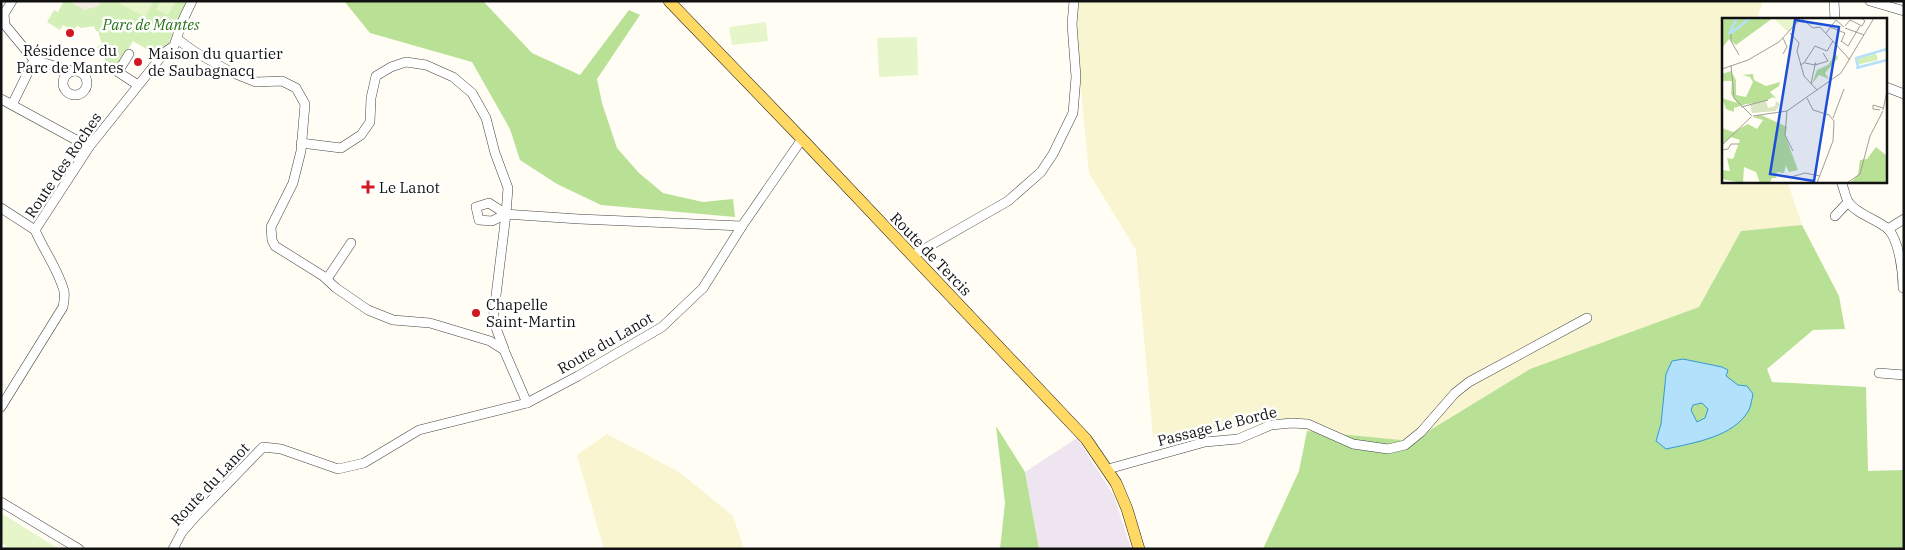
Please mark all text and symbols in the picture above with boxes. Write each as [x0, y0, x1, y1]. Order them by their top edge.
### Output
park label: Parc de Mantes [102, 15, 200, 34]
inset map [1722, 18, 1888, 182]
marker: Résidence du Parc de Mantes [64, 27, 76, 39]
place label: Résidence du Parc de Mantes [16, 41, 124, 77]
place label: Maison du quartier de Saubagnacq [148, 44, 283, 80]
marker: Maison du quartier de Saubagnacq [132, 56, 144, 68]
street label: Route des Roches [21, 109, 105, 221]
place label: Le Lanot [379, 178, 440, 197]
marker: Le Lanot [361, 180, 375, 194]
street label: Route de Tercis [886, 208, 976, 300]
place label: Chapelle Saint-Martin [486, 295, 576, 331]
marker: Chapelle Saint-Martin [470, 307, 482, 319]
street label: Route du Lanot [554, 308, 656, 378]
street label: Passage Le Borde [1155, 402, 1279, 450]
street label: Route du Lanot [167, 438, 253, 530]

